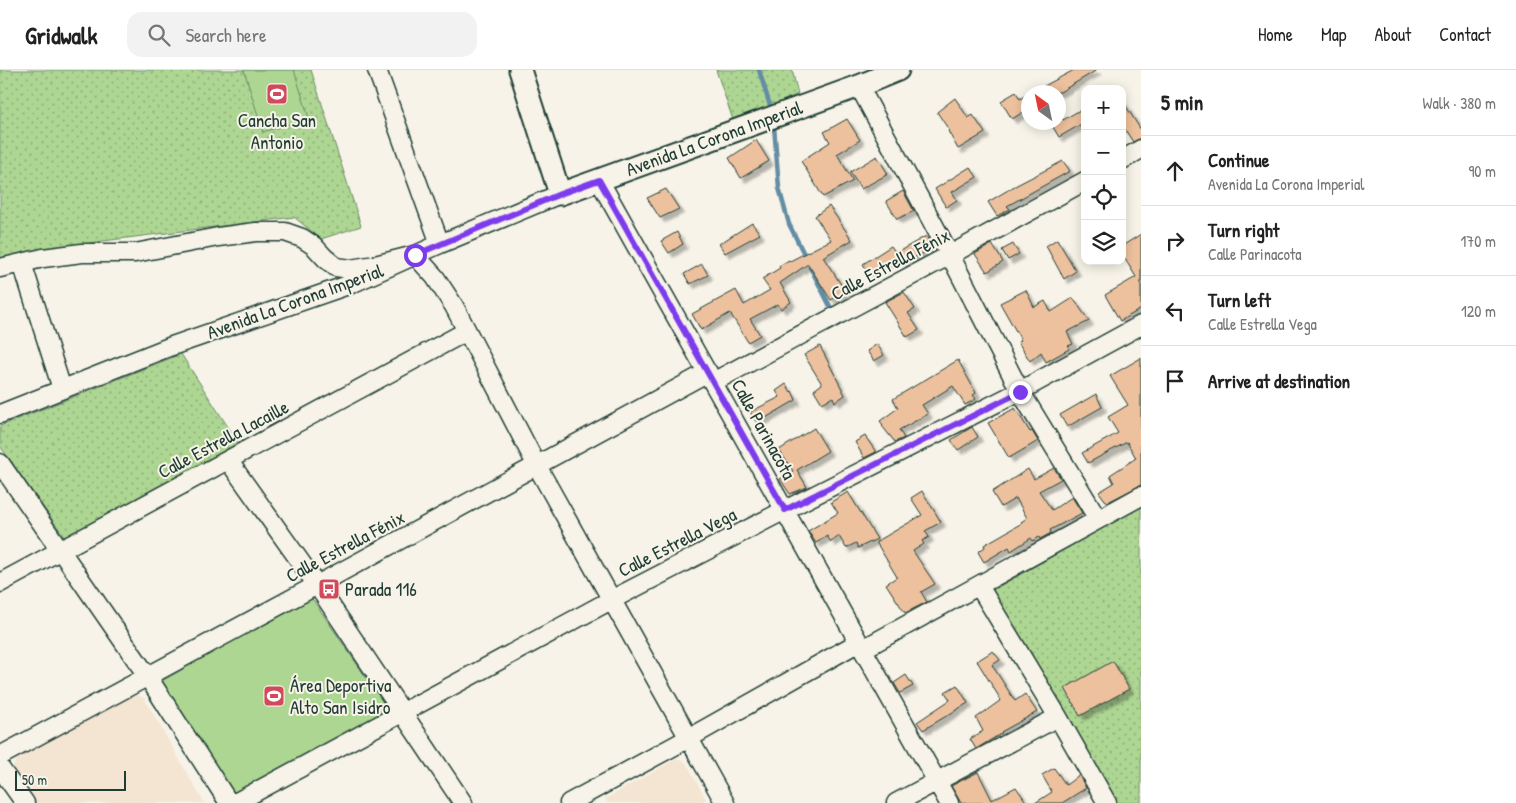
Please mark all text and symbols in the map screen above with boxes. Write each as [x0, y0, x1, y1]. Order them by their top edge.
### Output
search box [127, 12, 477, 57]
text: Gridwalk [25, 19, 97, 51]
icon: search [145, 21, 173, 49]
text: Search here [185, 22, 267, 48]
text: Home [1258, 22, 1293, 47]
text: Map [1321, 22, 1346, 47]
text: About [1374, 22, 1411, 47]
text: Contact [1439, 22, 1491, 47]
sports icon: Cancha San Antonio [265, 82, 289, 106]
north arrow [1021, 85, 1066, 130]
map controls [1081, 85, 1126, 265]
button: + [1081, 85, 1126, 130]
text: 5 min [1161, 88, 1203, 117]
text: Walk · 380 m [1423, 92, 1496, 114]
street label: Avenida La Corona Imperial [622, 94, 807, 182]
place label: Cancha San Antonio [238, 107, 316, 155]
button: − [1081, 130, 1126, 175]
text: Continue [1208, 147, 1269, 173]
icon: ahead [1161, 157, 1189, 185]
text: 90 m [1468, 160, 1496, 182]
text: Avenida La Corona Imperial [1208, 173, 1365, 195]
button: locate [1081, 175, 1126, 220]
text: Turn right [1208, 217, 1279, 243]
button: layers [1081, 220, 1126, 265]
street label: Calle Estrella Fénix [826, 222, 954, 306]
icon: right [1161, 227, 1189, 255]
text: 170 m [1461, 230, 1496, 252]
text: Calle Parinacota [1208, 243, 1302, 265]
route start [404, 244, 427, 267]
street label: Avenida La Corona Imperial [203, 257, 388, 345]
text: Turn left [1208, 287, 1271, 313]
icon: left [1161, 297, 1189, 325]
text: 120 m [1461, 300, 1496, 322]
text: Calle Estrella Vega [1208, 313, 1317, 335]
icon: arrive [1161, 367, 1189, 395]
text: Arrive at destination [1208, 368, 1350, 394]
street label: Calle Parinacota [726, 374, 803, 484]
route end [1009, 381, 1032, 404]
street label: Calle Estrella Lacaille [153, 393, 293, 484]
street label: Calle Estrella Vega [614, 501, 741, 583]
street label: Calle Estrella Fénix [281, 504, 409, 588]
place label: Parada 116 [345, 576, 417, 602]
bus stop icon: Parada 116 [317, 577, 341, 601]
place label: Área Deportiva Alto San Isidro [290, 672, 392, 720]
sports icon: Área Deportiva Alto San Isidro [262, 684, 286, 708]
scale bar [15, 768, 126, 791]
text: 50 m [22, 770, 47, 789]

